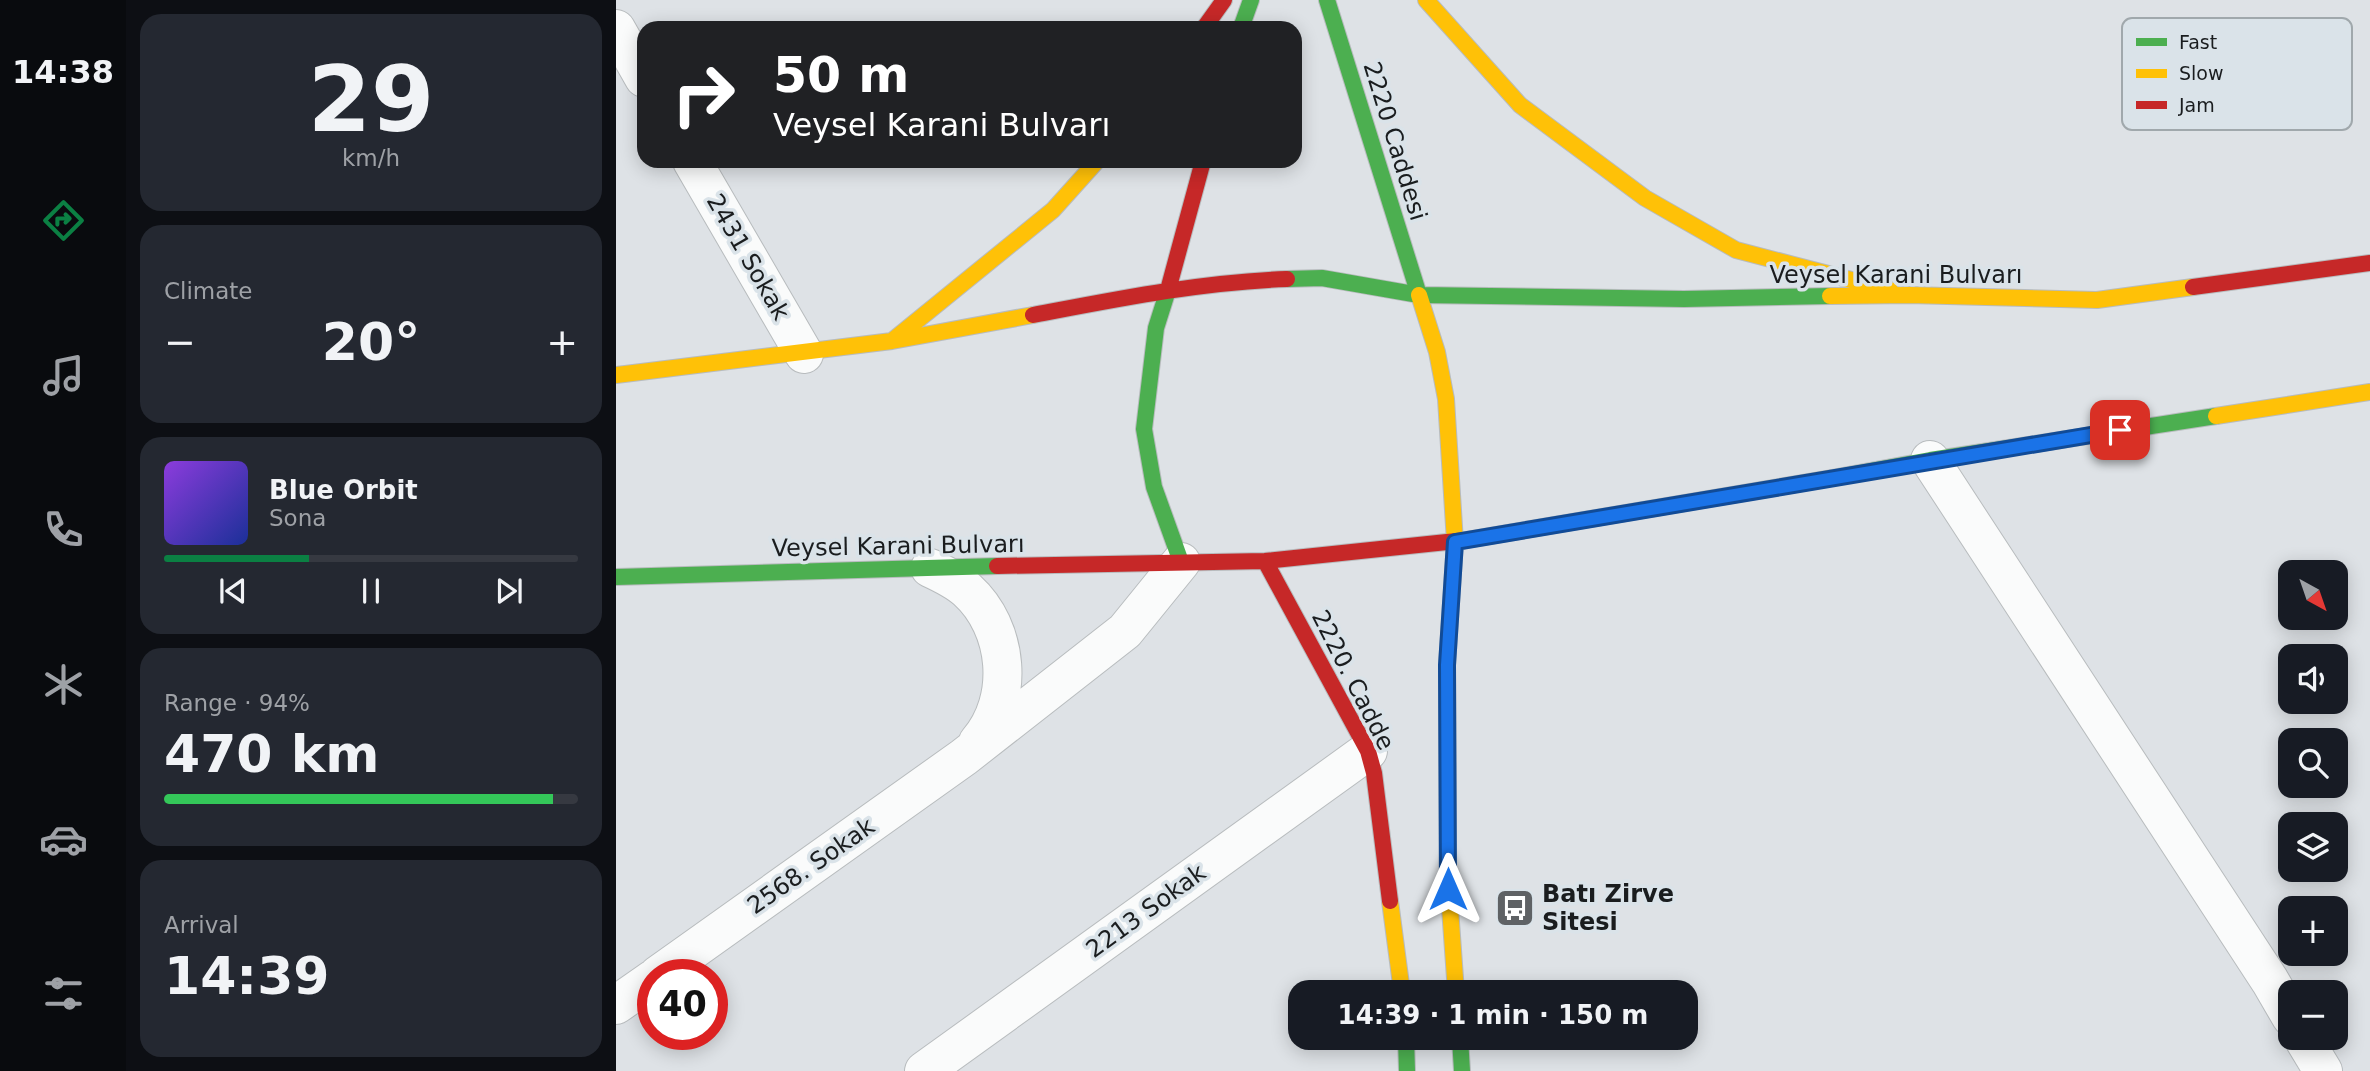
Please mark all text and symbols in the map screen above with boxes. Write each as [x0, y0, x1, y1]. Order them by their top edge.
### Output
legend [2122, 18, 2352, 130]
text: Fast [2179, 31, 2217, 53]
text: 29 [308, 47, 434, 152]
text: 50 m [773, 47, 909, 104]
icon: right [658, 49, 749, 140]
text: 14:38 [12, 53, 114, 91]
street label: 2220 Caddesi [1358, 58, 1432, 224]
text: Slow [2179, 62, 2224, 84]
text: Jam [2178, 94, 2215, 116]
text: Veysel Karani Bulvarı [773, 106, 1110, 144]
text: km/h [342, 145, 400, 171]
street label: 2431 Sokak [701, 189, 795, 325]
icon: directions [39, 196, 88, 245]
street label: Veysel Karani Bulvarı [1770, 261, 2022, 289]
text: Climate [164, 278, 253, 304]
text: 20° [322, 312, 420, 372]
text: − [164, 320, 196, 364]
text: + [546, 320, 578, 364]
icon: music [39, 351, 88, 400]
pin [2090, 400, 2150, 460]
icon: arrive [2101, 411, 2139, 449]
text: Blue Orbit [269, 475, 418, 505]
icon: phone [39, 505, 88, 554]
text: Sona [269, 505, 326, 531]
street label: Veysel Karani Bulvarı [771, 530, 1025, 562]
north arrow [2278, 560, 2348, 630]
map controls [2278, 560, 2348, 1050]
icon: previous [214, 572, 252, 610]
icon: pause [352, 572, 390, 610]
icon: next [490, 572, 528, 610]
street label: 2220. Cadde [1306, 605, 1400, 755]
button: sound [2278, 644, 2348, 714]
icon: climate [39, 660, 88, 709]
text: Range · 94% [164, 690, 310, 716]
text: 470 km [164, 724, 379, 784]
button: search [2278, 728, 2348, 798]
street label: 2568. Sokak [742, 812, 880, 920]
button: layers [2278, 812, 2348, 882]
icon: car [39, 815, 88, 864]
position arrow [1411, 852, 1485, 926]
street label: 2213 Sokak [1081, 858, 1211, 964]
place label: Batı Zirve Sitesi [1542, 880, 1674, 936]
bus stop icon: Batı Zirve Sitesi [1494, 887, 1536, 929]
button: + [2278, 896, 2348, 966]
text: Arrival [164, 912, 239, 938]
text: 14:39 [164, 946, 330, 1006]
speed limit sign: 40 [637, 959, 728, 1050]
icon: filters [39, 969, 88, 1018]
button: − [2278, 980, 2348, 1050]
text: 14:39 · 1 min · 150 m [1338, 1000, 1648, 1030]

